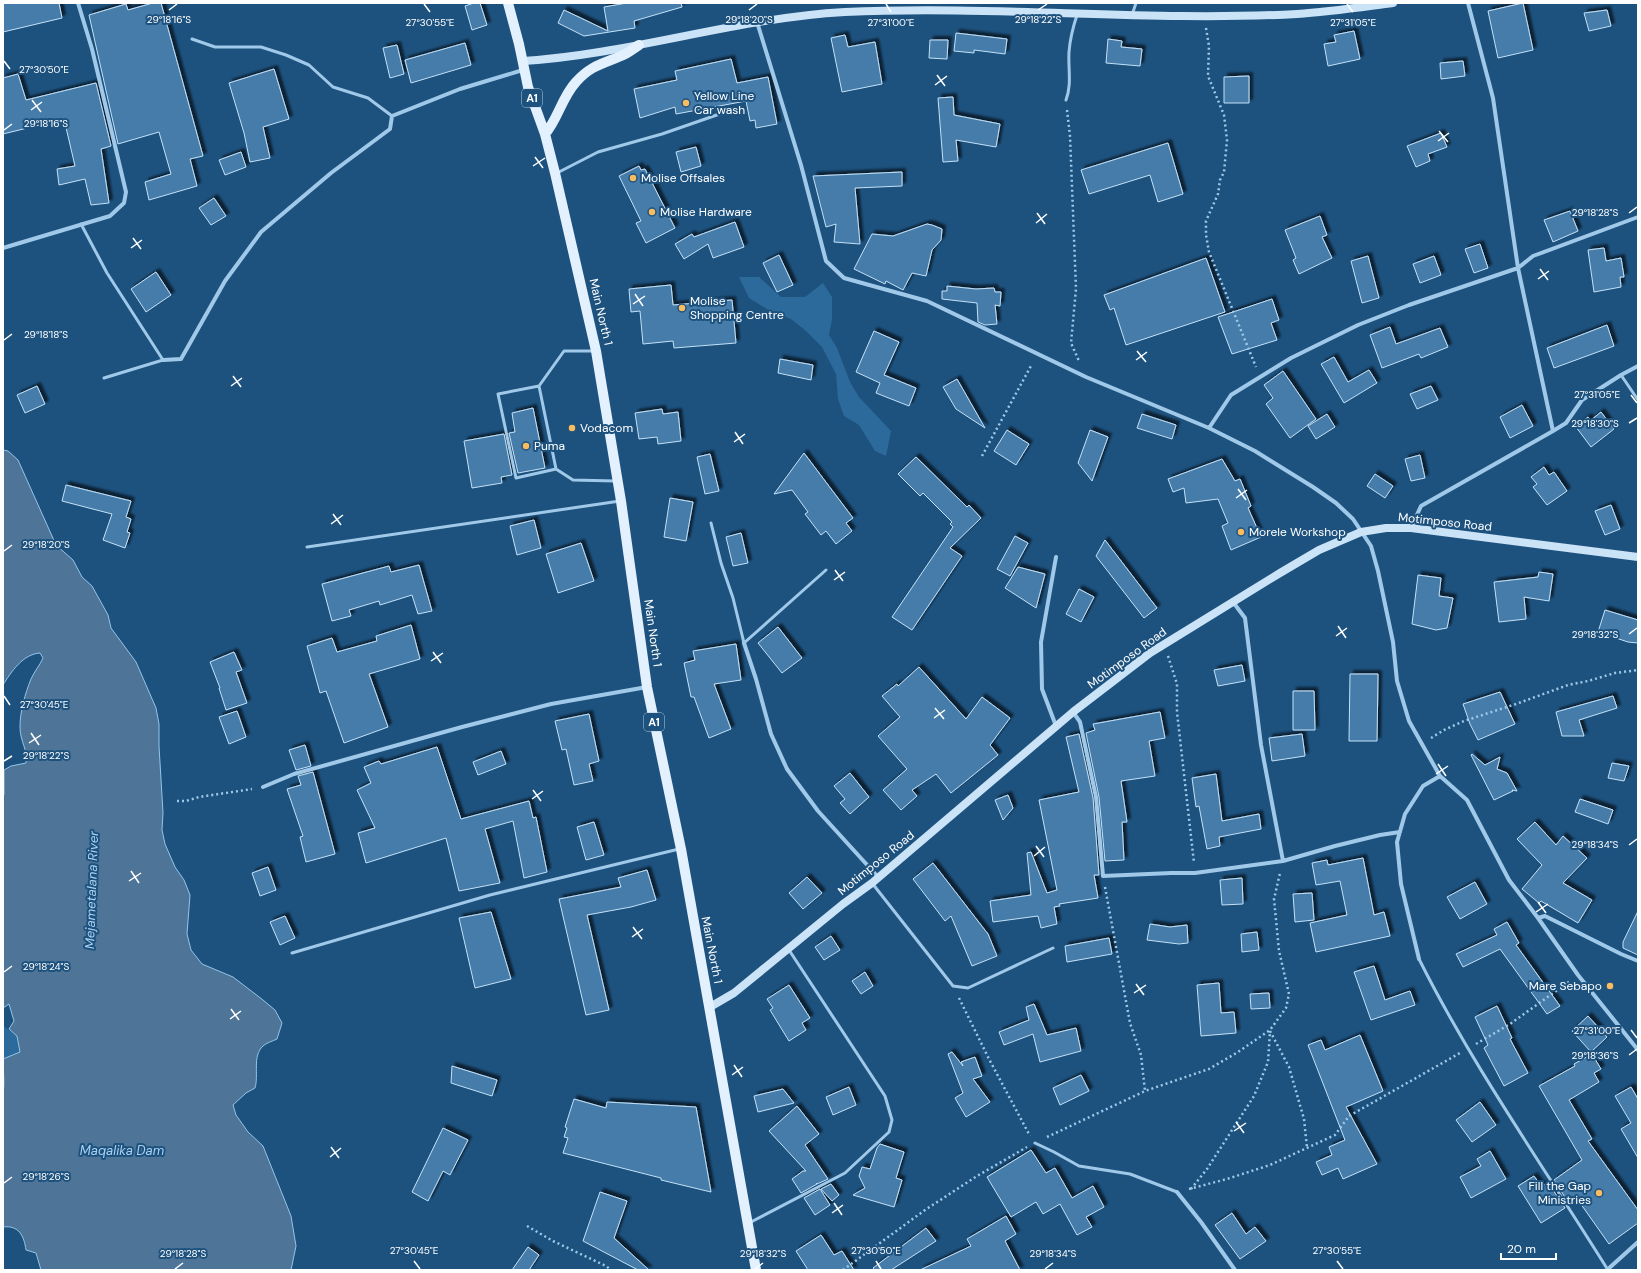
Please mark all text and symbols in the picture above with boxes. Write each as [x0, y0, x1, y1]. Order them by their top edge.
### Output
text: 29°18'16"S [147, 13, 191, 26]
text: 29°18'20"S [725, 13, 773, 26]
text: 29°18'22"S [1015, 13, 1061, 26]
text: 27°30'55"E [406, 16, 455, 29]
text: 27°31'00"E [867, 16, 915, 29]
text: 27°31'05"E [1330, 16, 1376, 29]
text: 27°30'50"E [19, 63, 69, 76]
place label: Yellow Line Car wash [694, 88, 754, 118]
road number: A1 [522, 89, 542, 107]
marker: Yellow Line Car wash [681, 98, 691, 108]
text: 29°18'16"S [24, 117, 68, 130]
place label: Molise Offsales [641, 170, 725, 186]
marker: Molise Offsales [628, 173, 638, 183]
place label: Molise Hardware [660, 204, 752, 220]
text: 29°18'28"S [1572, 206, 1618, 219]
marker: Molise Hardware [647, 207, 657, 217]
street label: Main North 1 [586, 277, 616, 347]
place label: Molise Shopping Centre [690, 293, 784, 323]
marker: Molise Shopping Centre [677, 303, 687, 313]
text: 29°18'18"S [24, 328, 68, 341]
text: 27°31'05"E [1574, 388, 1620, 401]
text: 29°18'30"S [1571, 417, 1619, 430]
place label: Vodacom [580, 420, 633, 436]
marker: Vodacom [567, 423, 577, 433]
place label: Puma [534, 438, 565, 454]
marker: Puma [521, 441, 531, 451]
street label: Motimposo Road [1397, 509, 1493, 535]
place label: Morele Workshop [1249, 524, 1346, 540]
marker: Morele Workshop [1236, 527, 1246, 537]
text: 29°18'20"S [22, 538, 70, 551]
street label: Main North 1 [640, 598, 666, 668]
street label: Motimposo Road [1084, 624, 1170, 692]
text: 29°18'32"S [1572, 628, 1618, 641]
text: 27°30'45"E [20, 698, 69, 711]
road number: A1 [644, 713, 664, 731]
text: 29°18'22"S [23, 749, 69, 762]
street label: Motimposo Road [834, 827, 918, 899]
water label: Mejametalana River [81, 829, 102, 949]
text: 29°18'34"S [1572, 838, 1619, 851]
street label: Main North 1 [698, 915, 726, 985]
text: 29°18'24"S [23, 960, 69, 973]
place label: Mare Sebapo [1529, 978, 1602, 994]
marker: Mare Sebapo [1605, 981, 1615, 991]
text: 27°31'00"E [1573, 1024, 1621, 1037]
text: 29°18'36"S [1571, 1049, 1619, 1062]
water label: Maqalika Dam [80, 1142, 164, 1159]
text: 29°18'26"S [23, 1170, 70, 1183]
place label: Fill the Gap Ministries [1528, 1178, 1591, 1208]
marker: Fill the Gap Ministries [1594, 1188, 1604, 1198]
scale bar [1501, 1235, 1556, 1261]
text: 20 m [1507, 1241, 1536, 1257]
text: 27°30'45"E [390, 1244, 439, 1257]
text: 27°30'50"E [851, 1244, 901, 1257]
text: 27°30'55"E [1313, 1244, 1362, 1257]
text: 29°18'28"S [160, 1247, 206, 1260]
text: 29°18'32"S [740, 1247, 786, 1260]
text: 29°18'34"S [1030, 1247, 1077, 1260]

